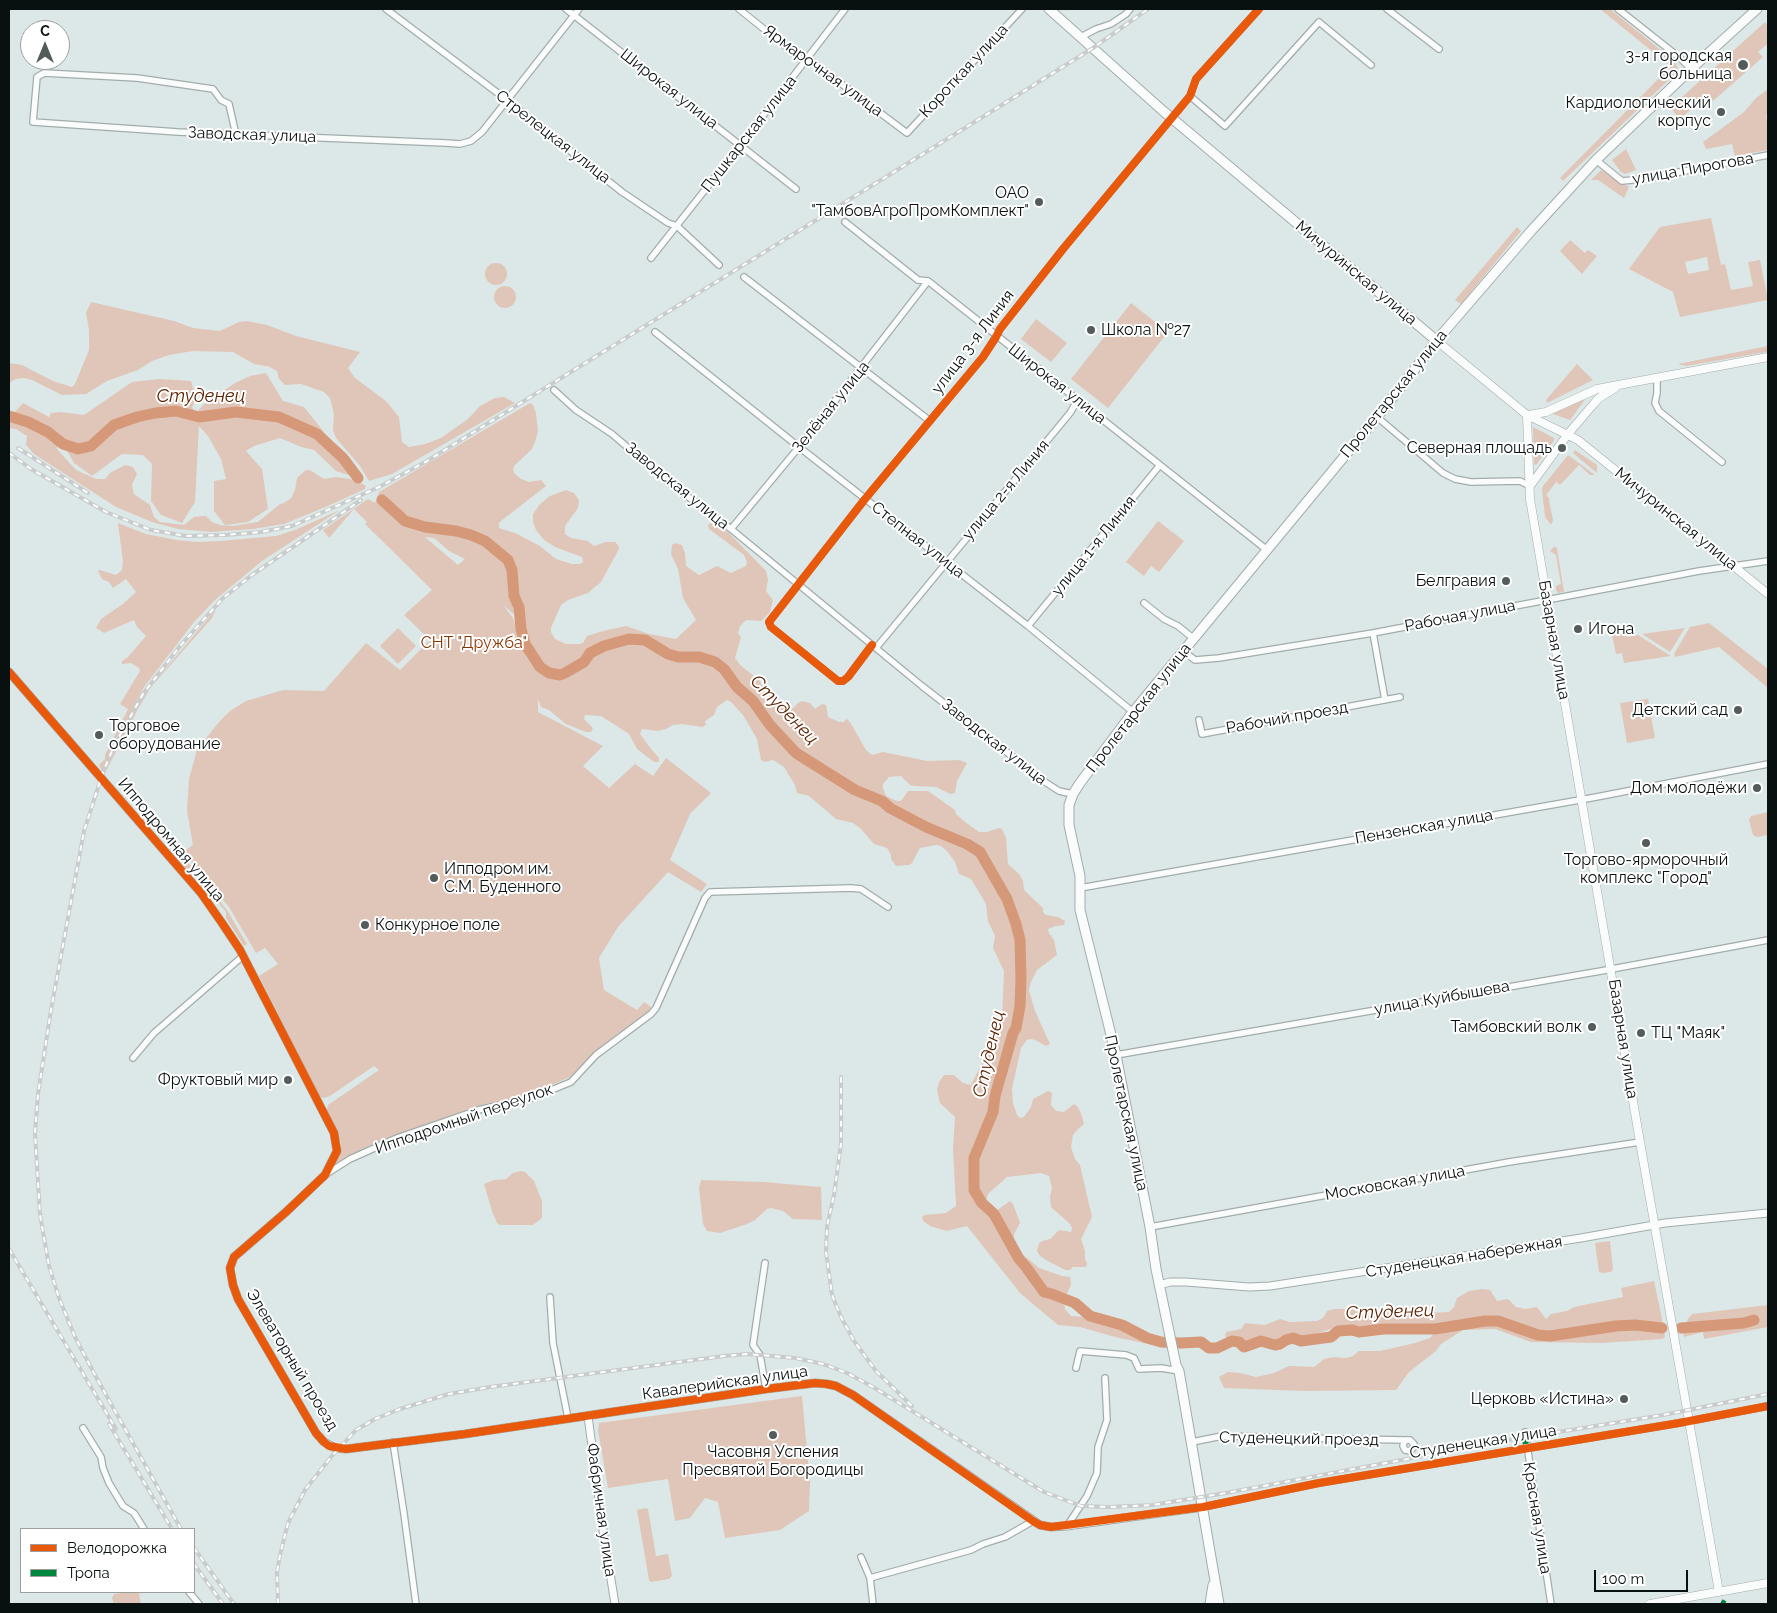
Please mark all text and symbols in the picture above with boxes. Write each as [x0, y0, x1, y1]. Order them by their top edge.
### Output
north arrow [20, 20, 70, 70]
street label: Короткая улица [916, 20, 1012, 122]
street label: Ярмарочная улица [759, 21, 887, 121]
text: С [40, 23, 50, 39]
street label: Широкая улица [616, 45, 722, 133]
place label: 3-я городская больница [1626, 46, 1732, 84]
marker: 3-я городская больница [1736, 58, 1750, 72]
street label: Пушкарская улица [697, 72, 801, 196]
street label: Стрелецкая улица [492, 86, 614, 188]
place label: Кардиологический корпус [1566, 93, 1711, 131]
marker: Кардиологический корпус [1715, 106, 1727, 118]
street label: Заводская улица [188, 123, 316, 147]
street label: улица Пирогова [1631, 149, 1755, 189]
place label: ОАО "ТамбовАгроПромКомплект" [811, 183, 1029, 221]
marker: ОАО "ТамбовАгроПромКомплект" [1033, 196, 1045, 208]
street label: Мичуринская улица [1291, 217, 1421, 329]
street label: улица 3-я Линия [928, 286, 1018, 398]
place label: Школа №27 [1101, 320, 1191, 340]
marker: Школа №27 [1085, 324, 1097, 336]
street label: Пролетарская улица [1337, 326, 1451, 462]
street label: Широкая улица [1004, 340, 1110, 428]
street label: Зелёная улица [788, 357, 874, 457]
water label: Студенец [156, 386, 246, 408]
street label: улица 2-я Линия [958, 436, 1054, 544]
street label: Заводская улица [621, 438, 733, 534]
place label: Северная площадь [1407, 438, 1552, 458]
marker: Северная площадь [1556, 442, 1568, 454]
street label: Мичуринская улица [1611, 464, 1741, 574]
street label: улица 1-я Линия [1048, 492, 1140, 600]
street label: Степная улица [868, 498, 968, 582]
place label: Белгравия [1416, 571, 1496, 591]
marker: Белгравия [1500, 575, 1512, 587]
street label: Базарная улица [1534, 579, 1574, 701]
street label: Рабочая улица [1403, 596, 1517, 636]
place label: Игона [1588, 619, 1634, 639]
marker: Игона [1572, 623, 1584, 635]
park label: СНТ "Дружба" [421, 633, 527, 653]
street label: Пролетарская улица [1083, 639, 1195, 777]
water label: Студенец [745, 670, 823, 750]
street label: Заводская улица [938, 695, 1050, 789]
street label: Рабочий проезд [1224, 698, 1350, 738]
place label: Детский сад [1632, 700, 1728, 720]
marker: Детский сад [1732, 704, 1744, 716]
place label: Торговое оборудование [109, 716, 220, 754]
marker: Торговое оборудование [93, 729, 105, 741]
street label: Ипподромная улица [114, 774, 228, 906]
place label: Дом молодёжи [1630, 778, 1747, 798]
marker: Дом молодёжи [1751, 782, 1763, 794]
street label: Пензенская улица [1354, 805, 1494, 849]
marker: Торгово-ярморочный комплекс "Город" [1640, 837, 1652, 849]
place label: Торгово-ярморочный комплекс "Город" [1564, 850, 1728, 888]
place label: Ипподром им. С.М. Буденного [444, 859, 561, 897]
marker: Ипподром им. С.М. Буденного [428, 872, 440, 884]
place label: Конкурное поле [375, 915, 500, 935]
marker: Конкурное поле [359, 919, 371, 931]
street label: улица Куйбышева [1373, 977, 1511, 1019]
street label: Базарная улица [1604, 978, 1642, 1100]
water label: Студенец [968, 1008, 1010, 1100]
place label: Тамбовский волк [1450, 1017, 1582, 1037]
marker: Тамбовский волк [1586, 1021, 1598, 1033]
place label: ТЦ "Маяк" [1651, 1023, 1725, 1043]
marker: ТЦ "Маяк" [1635, 1027, 1647, 1039]
street label: Пролетарская улица [1100, 1033, 1152, 1193]
place label: Фруктовый мир [158, 1070, 278, 1090]
marker: Фруктовый мир [282, 1074, 294, 1086]
street label: Ипподромный переулок [373, 1080, 555, 1158]
street label: Московская улица [1324, 1161, 1466, 1205]
street label: Студенецкая набережная [1364, 1232, 1564, 1282]
street label: Элеваторный проезд [242, 1285, 342, 1435]
water label: Студенец [1345, 1300, 1435, 1324]
street label: Кавалерийская улица [641, 1362, 809, 1404]
place label: Церковь «Истина» [1471, 1389, 1614, 1409]
marker: Церковь «Истина» [1618, 1393, 1630, 1405]
street label: Студенецкая улица [1408, 1421, 1558, 1463]
street label: Студенецкий проезд [1219, 1428, 1379, 1450]
marker: Часовня Успения Пресвятой Богородицы [767, 1429, 779, 1441]
street label: Фабричная улица [582, 1442, 620, 1578]
place label: Часовня Успения Пресвятой Богородицы [682, 1442, 864, 1480]
street label: Красная улица [1519, 1461, 1555, 1575]
legend [20, 1528, 195, 1593]
text: Велодорожка [67, 1539, 167, 1557]
scale bar [1597, 1560, 1691, 1592]
text: Тропа [67, 1564, 110, 1582]
text: 100 m [1602, 1570, 1644, 1588]

